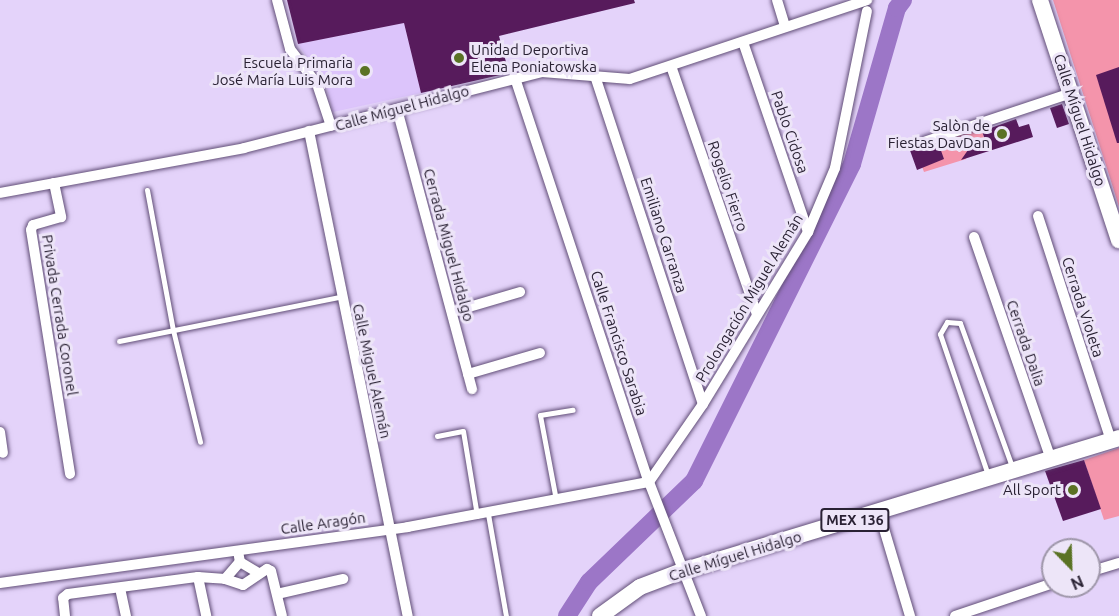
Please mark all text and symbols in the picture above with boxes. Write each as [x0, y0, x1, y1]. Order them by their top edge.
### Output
place label: Unidad Deportiva Elena Poniatowska [471, 40, 597, 75]
marker: Unidad Deportiva Elena Poniatowska [452, 51, 466, 65]
street label: Calle Míguel Hidalgo [1050, 52, 1110, 188]
place label: Escuela Primaria José María Luis Mora [212, 53, 353, 88]
marker: Escuela Primaria José María Luis Mora [358, 64, 372, 78]
street label: Calle Míguel Hidalgo [333, 81, 471, 135]
street label: Pablo Cidosa [767, 88, 813, 176]
place label: Salòn de Fiestas DavDan [888, 116, 990, 151]
marker: Salòn de Fiestas DavDan [995, 127, 1009, 141]
street label: Rogelio Fierro [704, 138, 752, 234]
street label: Cerrada Miguel Hidalgo [420, 166, 478, 324]
street label: Emiliano Carranza [637, 175, 691, 295]
street label: Prolongación Miguel Alemán [692, 211, 806, 385]
street label: Privada Cerrada Coronel [38, 233, 82, 397]
street label: Cerrada Violeta [1058, 254, 1108, 360]
street label: Calle Francisco Sarabia [587, 268, 651, 418]
street label: Cerrada Dalia [1003, 298, 1049, 388]
street label: Calle Miguel Alemán [349, 302, 395, 440]
place label: All Sport [1003, 481, 1061, 499]
marker: All Sport [1066, 483, 1080, 497]
street label: Calle Aragón [279, 508, 367, 538]
road number: MEX 136 [819, 509, 891, 531]
street label: Calle Míguel Hidalgo [666, 527, 804, 585]
north arrow [1041, 538, 1101, 598]
text: N [1068, 572, 1086, 593]

